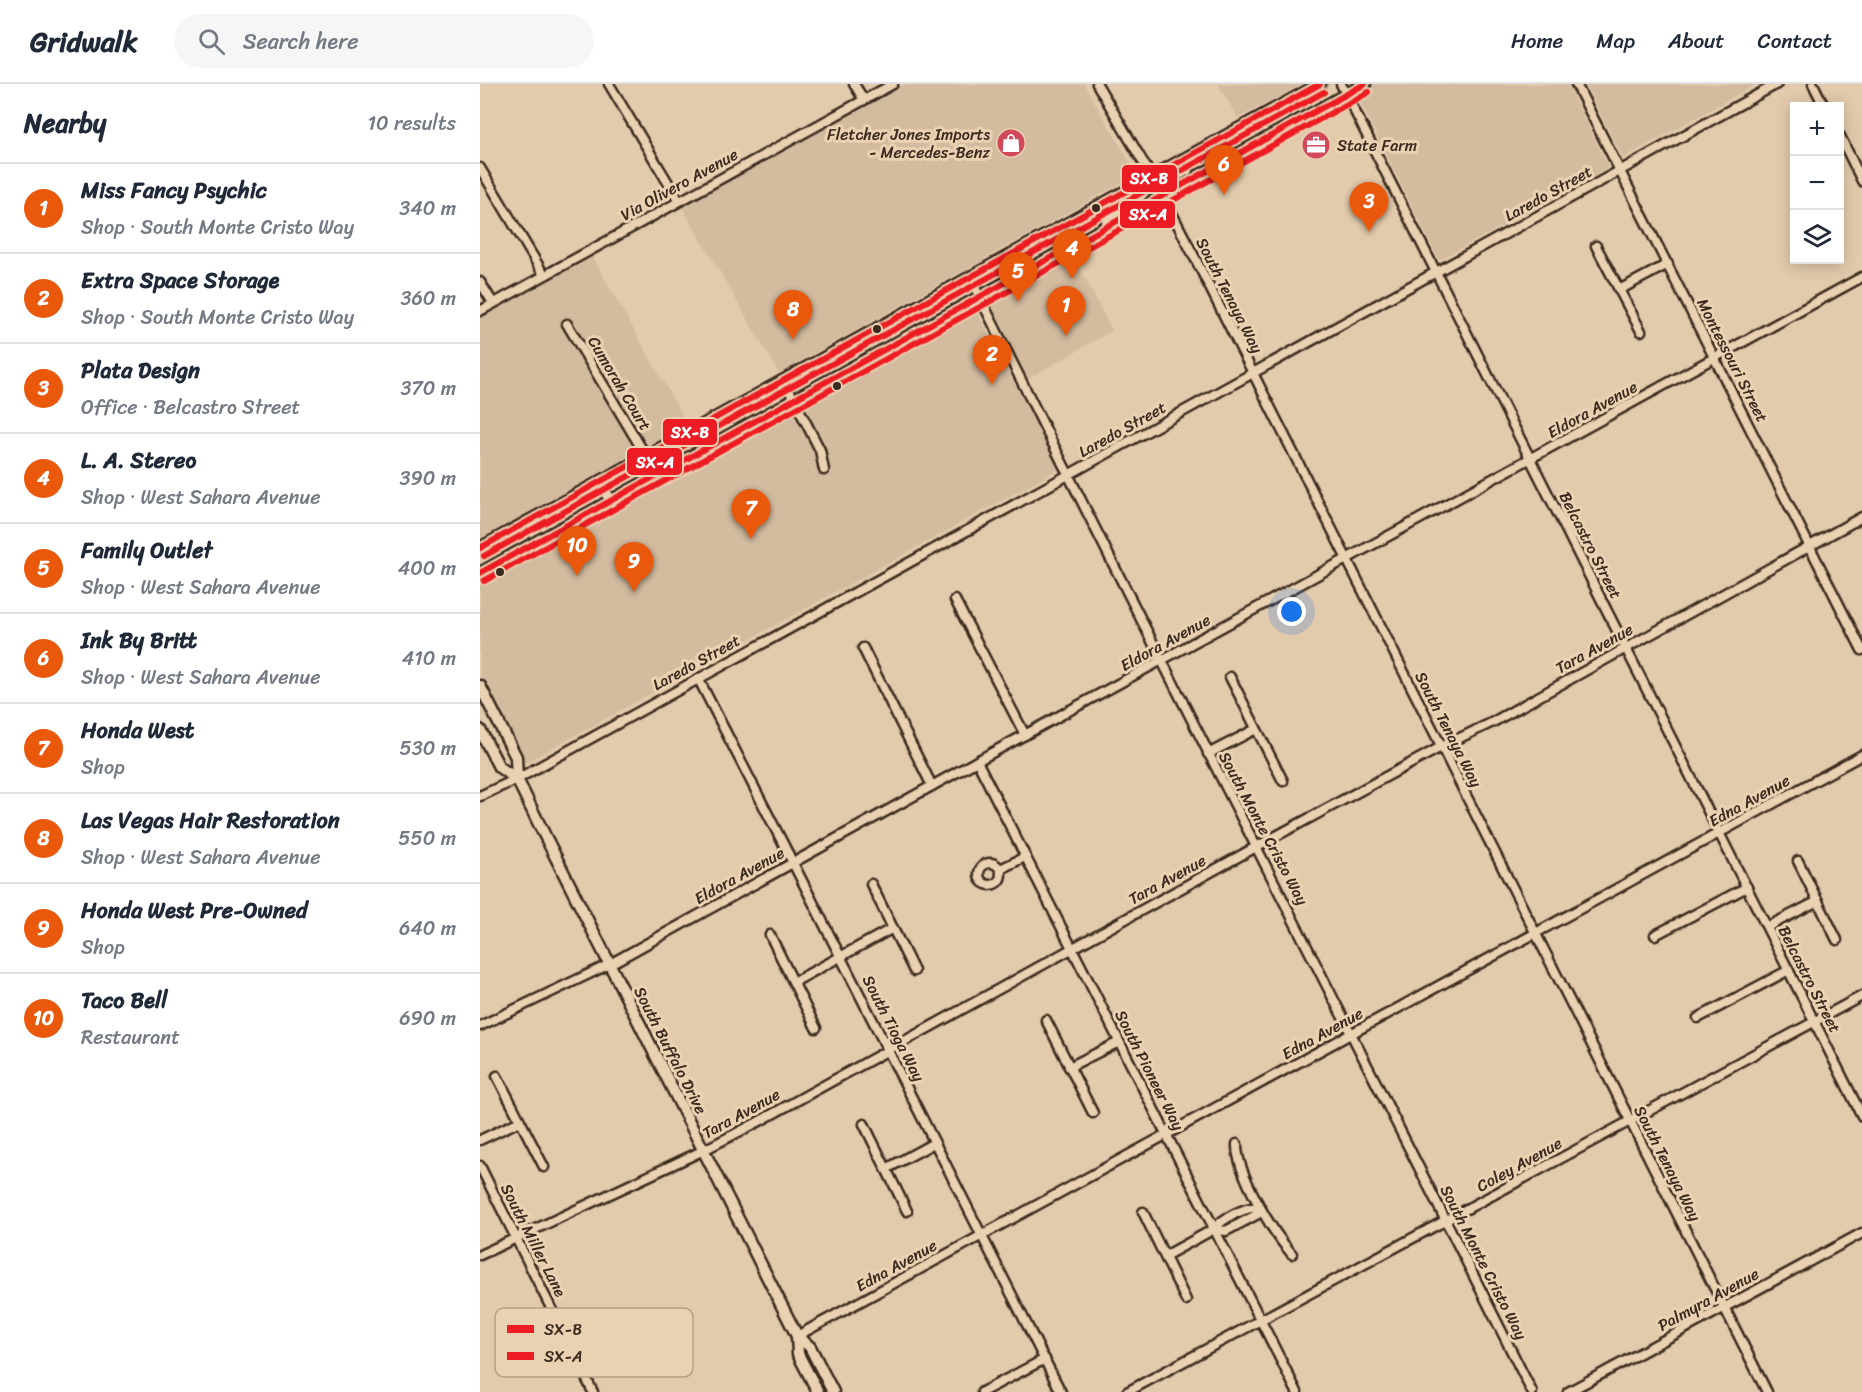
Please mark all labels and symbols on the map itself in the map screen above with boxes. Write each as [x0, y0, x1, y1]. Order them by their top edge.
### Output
place label: Fletcher Jones Imports - Mercedes-Benz [827, 120, 990, 167]
shop icon: Fletcher Jones Imports - Mercedes-Benz [995, 127, 1027, 159]
office icon: State Farm [1300, 129, 1332, 161]
place label: State Farm [1337, 131, 1417, 160]
street label: Via Olivero Avenue [615, 140, 744, 229]
pin: 6 [1204, 146, 1244, 195]
street label: Laredo Street [1499, 157, 1598, 230]
line badge: SX-B [1121, 164, 1178, 193]
text: SX-B [1129, 164, 1168, 193]
pin: 3 [1350, 182, 1388, 232]
line badge: SX-A [1119, 200, 1176, 229]
text: SX-A [1128, 200, 1167, 229]
unlabelled marker [1090, 202, 1102, 214]
pin: 4 [1052, 230, 1092, 279]
street label: South Tenaya Way [1188, 232, 1272, 359]
pin: 5 [998, 252, 1038, 302]
pin: 1 [1046, 286, 1086, 336]
pin: 8 [774, 290, 812, 340]
street label: Montessouri Street [1689, 293, 1776, 428]
unlabelled marker [871, 323, 883, 335]
street label: Cumorah Court [580, 330, 659, 436]
pin: 2 [972, 336, 1012, 385]
street label: Eldora Avenue [1542, 373, 1643, 446]
unlabelled marker [831, 380, 843, 392]
street label: Laredo Street [1073, 393, 1172, 466]
line badge: SX-B [662, 418, 718, 446]
text: SX-B [670, 418, 709, 447]
line badge: SX-A [626, 447, 683, 476]
text: SX-A [635, 448, 674, 477]
street label: Belcastro Street [1551, 486, 1630, 604]
pin: 7 [732, 490, 770, 539]
pin: 10 [558, 526, 596, 576]
pin: 9 [614, 542, 654, 592]
unlabelled marker [494, 566, 506, 578]
your location [1277, 597, 1306, 626]
street label: Eldora Avenue [1115, 606, 1216, 679]
street label: Tara Avenue [1550, 615, 1639, 682]
street label: Laredo Street [647, 626, 746, 699]
street label: South Tenaya Way [1407, 666, 1491, 793]
street label: South Monte Cristo Way [1211, 746, 1317, 911]
street label: Edna Avenue [1703, 766, 1795, 835]
street label: Eldora Avenue [689, 839, 790, 912]
street label: Tara Avenue [1123, 846, 1212, 913]
street label: Belcastro Street [1770, 920, 1849, 1038]
street label: South Tioga Way [854, 970, 933, 1087]
street label: South Buffalo Drive [626, 981, 715, 1119]
street label: Edna Avenue [1276, 999, 1368, 1068]
street label: South Pioneer Way [1107, 1005, 1193, 1136]
street label: Tara Avenue [697, 1080, 786, 1147]
street label: South Tenaya Way [1626, 1100, 1710, 1227]
street label: Coley Avenue [1471, 1129, 1568, 1200]
street label: South Miller Lane [492, 1178, 575, 1302]
street label: South Monte Cristo Way [1432, 1180, 1536, 1346]
street label: Edna Avenue [850, 1231, 942, 1300]
street label: Palmyra Avenue [1652, 1259, 1765, 1339]
legend [495, 1308, 693, 1377]
text: SX-B [544, 1315, 582, 1344]
text: SX-A [544, 1342, 583, 1371]

